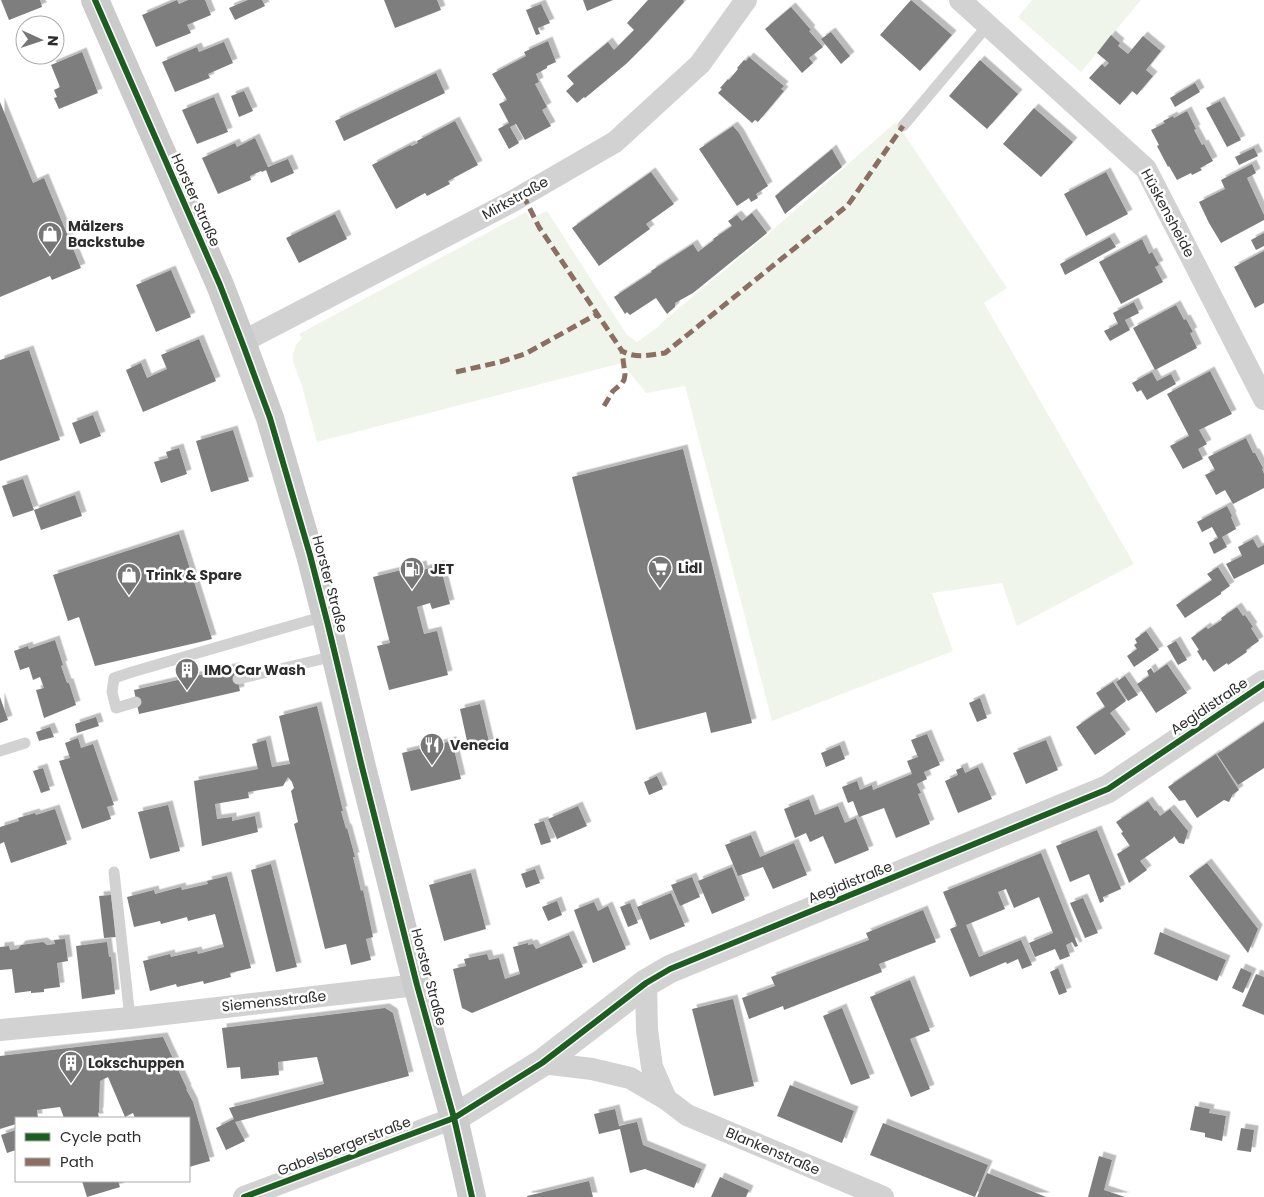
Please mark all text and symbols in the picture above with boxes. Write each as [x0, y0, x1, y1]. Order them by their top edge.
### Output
north arrow [15, 15, 65, 65]
text: N [43, 35, 63, 46]
street label: Horster Straße [166, 150, 226, 250]
street label: Hüskensheide [1136, 165, 1200, 261]
street label: Mirkstraße [478, 171, 552, 224]
place label: Mälzers Backstube [68, 216, 145, 252]
shop icon: Mälzers Backstube [37, 221, 63, 255]
street label: Horster Straße [307, 533, 353, 635]
supermarket icon: Lidl [647, 555, 673, 589]
fuel station icon: JET [399, 556, 425, 590]
place label: Lidl [678, 558, 702, 578]
place label: JET [430, 559, 454, 579]
shop icon: Trink & Spare [116, 562, 142, 596]
place label: Trink & Spare [146, 565, 242, 585]
building icon: IMO Car Wash [174, 657, 200, 691]
place label: IMO Car Wash [204, 660, 306, 680]
street label: Aegidistraße [1166, 673, 1252, 739]
restaurant icon: Venecia [419, 732, 445, 766]
place label: Venecia [450, 735, 509, 755]
street label: Aegidistraße [805, 856, 895, 908]
street label: Horster Straße [406, 926, 452, 1028]
street label: Siemensstraße [221, 986, 328, 1016]
building icon: Lokschuppen [58, 1050, 84, 1084]
place label: Lokschuppen [88, 1053, 184, 1073]
street label: Gabelsbergerstraße [274, 1111, 414, 1181]
legend [15, 1117, 190, 1182]
street label: Blankenstraße [723, 1122, 824, 1180]
text: Cycle path [60, 1126, 141, 1147]
text: Path [60, 1151, 94, 1172]

